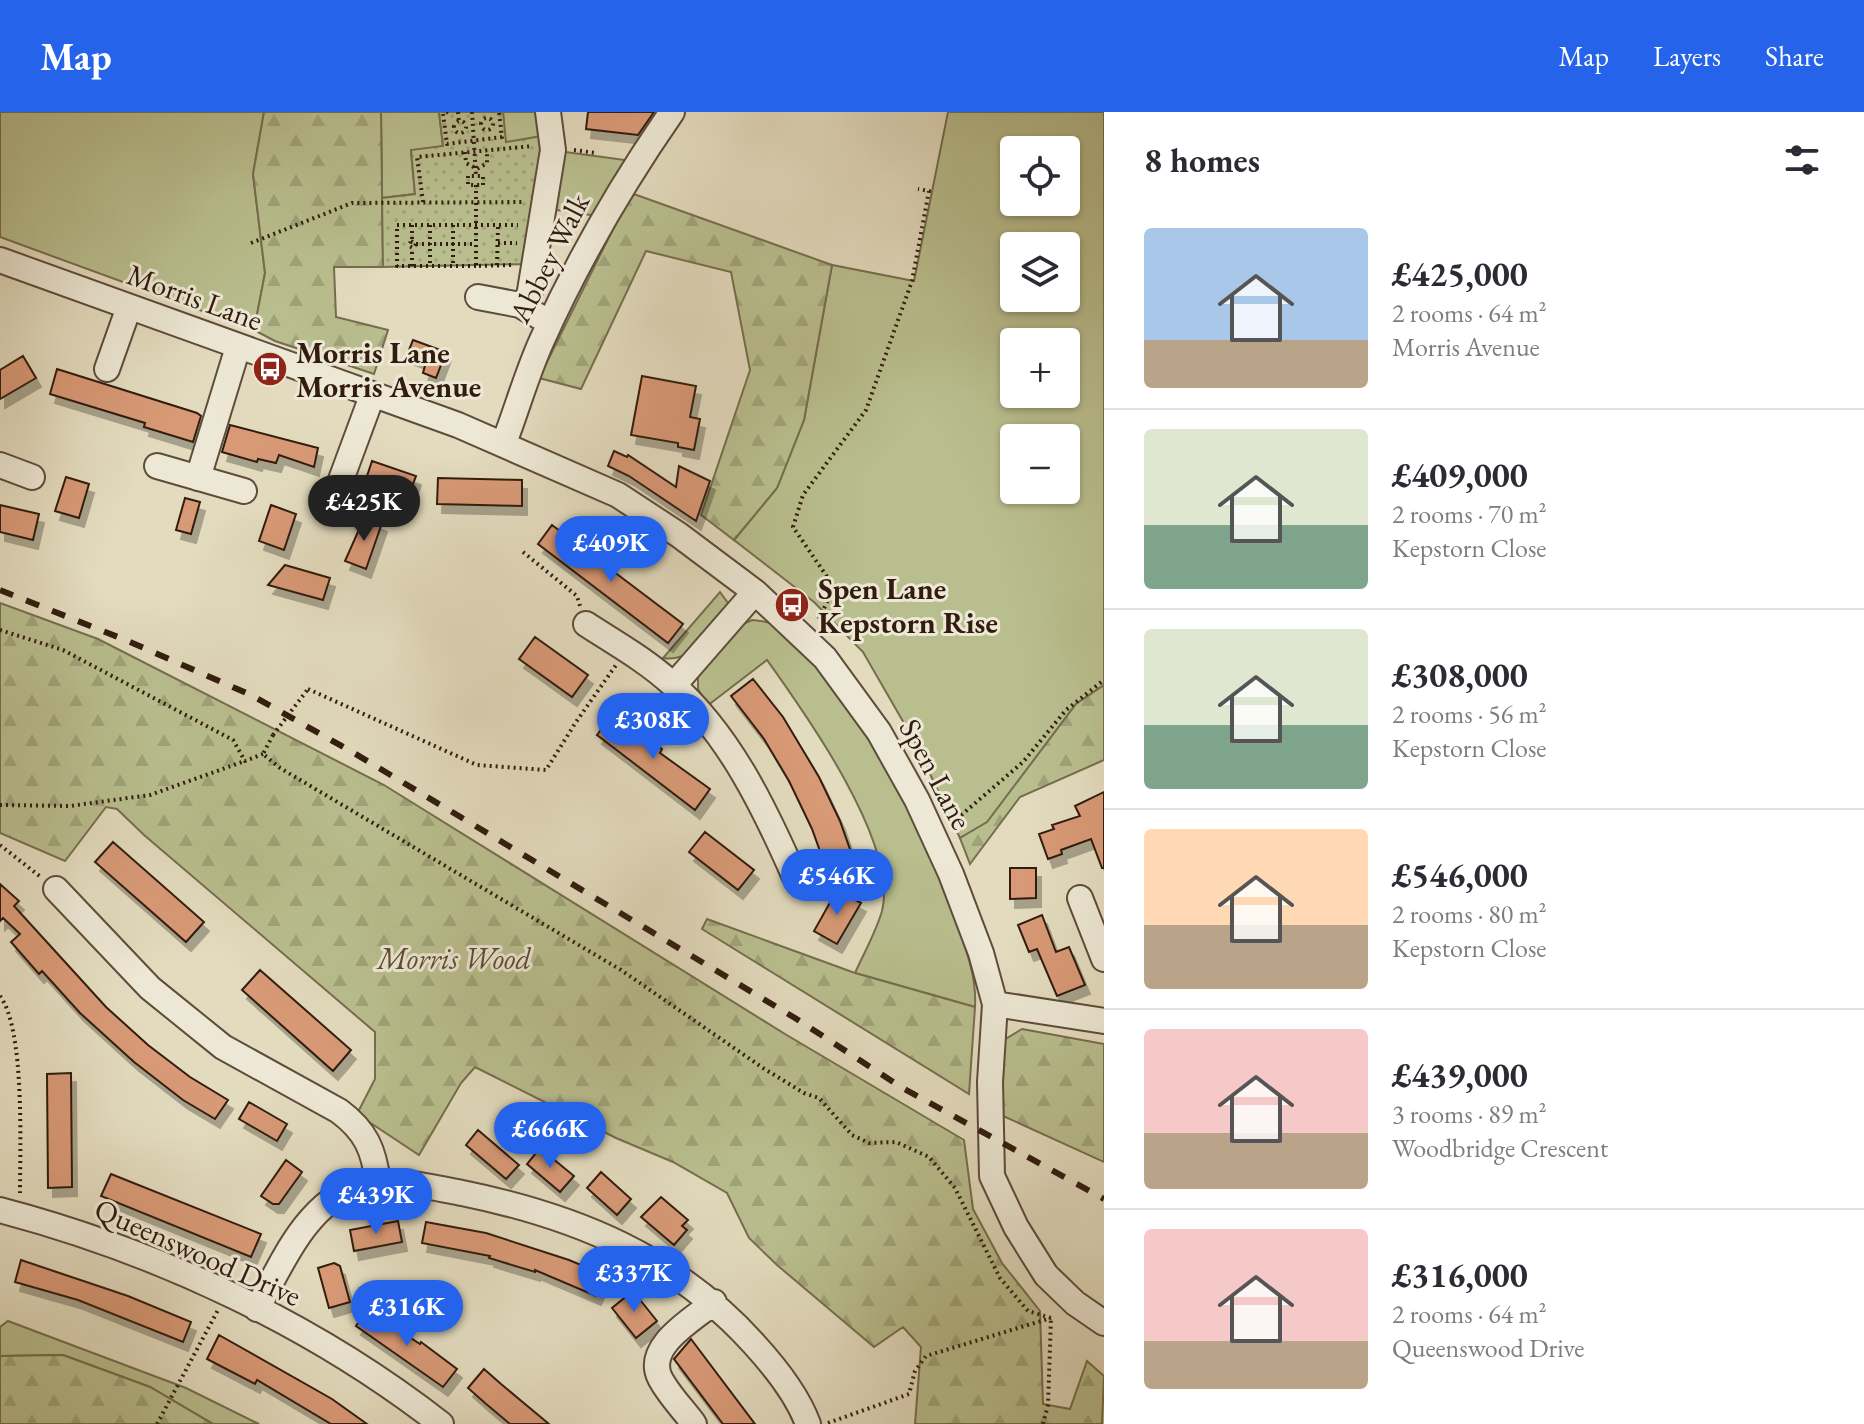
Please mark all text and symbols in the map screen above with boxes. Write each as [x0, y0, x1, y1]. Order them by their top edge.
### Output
text: Map [40, 32, 112, 81]
text: Map [1559, 38, 1609, 74]
text: Layers [1653, 38, 1721, 74]
text: Share [1765, 38, 1824, 74]
map controls [1000, 136, 1080, 504]
button: locate [1000, 136, 1080, 216]
text: 8 homes [1144, 138, 1260, 182]
icon: filters [1780, 138, 1824, 182]
street label: Abbey Walk [499, 186, 599, 330]
button: layers [1000, 232, 1080, 312]
text: £425,000 [1392, 252, 1528, 296]
street label: Morris Lane [122, 254, 268, 340]
icon: home [1208, 260, 1304, 356]
text: 2 rooms · 64 m² [1392, 296, 1547, 330]
button: + [1000, 328, 1080, 408]
text: Morris Avenue [1392, 330, 1540, 364]
place label: Morris Lane Morris Avenue [296, 333, 481, 406]
bus stop icon: Morris Lane Morris Avenue [251, 350, 289, 388]
button: − [1000, 424, 1080, 504]
text: £409,000 [1392, 453, 1528, 497]
icon: home [1208, 461, 1304, 557]
pin: £425K [308, 475, 420, 543]
text: £425K [326, 484, 402, 518]
text: 2 rooms · 70 m² [1392, 497, 1547, 531]
pin: £409K [555, 516, 667, 584]
text: £409K [573, 525, 649, 559]
text: Kepstorn Close [1392, 531, 1547, 565]
place label: Spen Lane Kepstorn Rise [818, 569, 998, 642]
bus stop icon: Spen Lane Kepstorn Rise [773, 586, 811, 624]
text: £308,000 [1392, 653, 1528, 697]
icon: home [1208, 661, 1304, 757]
pin: £308K [597, 693, 709, 761]
text: 2 rooms · 56 m² [1392, 697, 1547, 731]
text: £308K [615, 702, 691, 736]
street label: Spen Lane [891, 712, 981, 836]
text: Kepstorn Close [1392, 731, 1547, 765]
pin: £546K [781, 849, 893, 917]
text: £546,000 [1392, 853, 1528, 897]
text: £546K [799, 858, 875, 892]
icon: home [1208, 861, 1304, 957]
text: 2 rooms · 80 m² [1392, 897, 1547, 931]
text: Kepstorn Close [1392, 931, 1547, 965]
park label: Morris Wood [375, 939, 531, 978]
text: £439,000 [1392, 1053, 1528, 1097]
icon: home [1208, 1061, 1304, 1157]
text: 3 rooms · 89 m² [1392, 1097, 1547, 1131]
pin: £666K [494, 1102, 606, 1170]
text: £666K [512, 1111, 588, 1145]
text: Woodbridge Crescent [1392, 1131, 1608, 1165]
pin: £439K [320, 1168, 432, 1236]
text: £439K [338, 1177, 414, 1211]
street label: Queenswood Drive [89, 1189, 307, 1315]
pin: £337K [578, 1246, 690, 1314]
text: £316,000 [1392, 1253, 1528, 1297]
text: £337K [596, 1255, 672, 1289]
icon: home [1208, 1261, 1304, 1357]
pin: £316K [351, 1280, 463, 1348]
text: £316K [369, 1289, 445, 1323]
text: 2 rooms · 64 m² [1392, 1297, 1547, 1331]
text: Queenswood Drive [1392, 1331, 1584, 1365]

